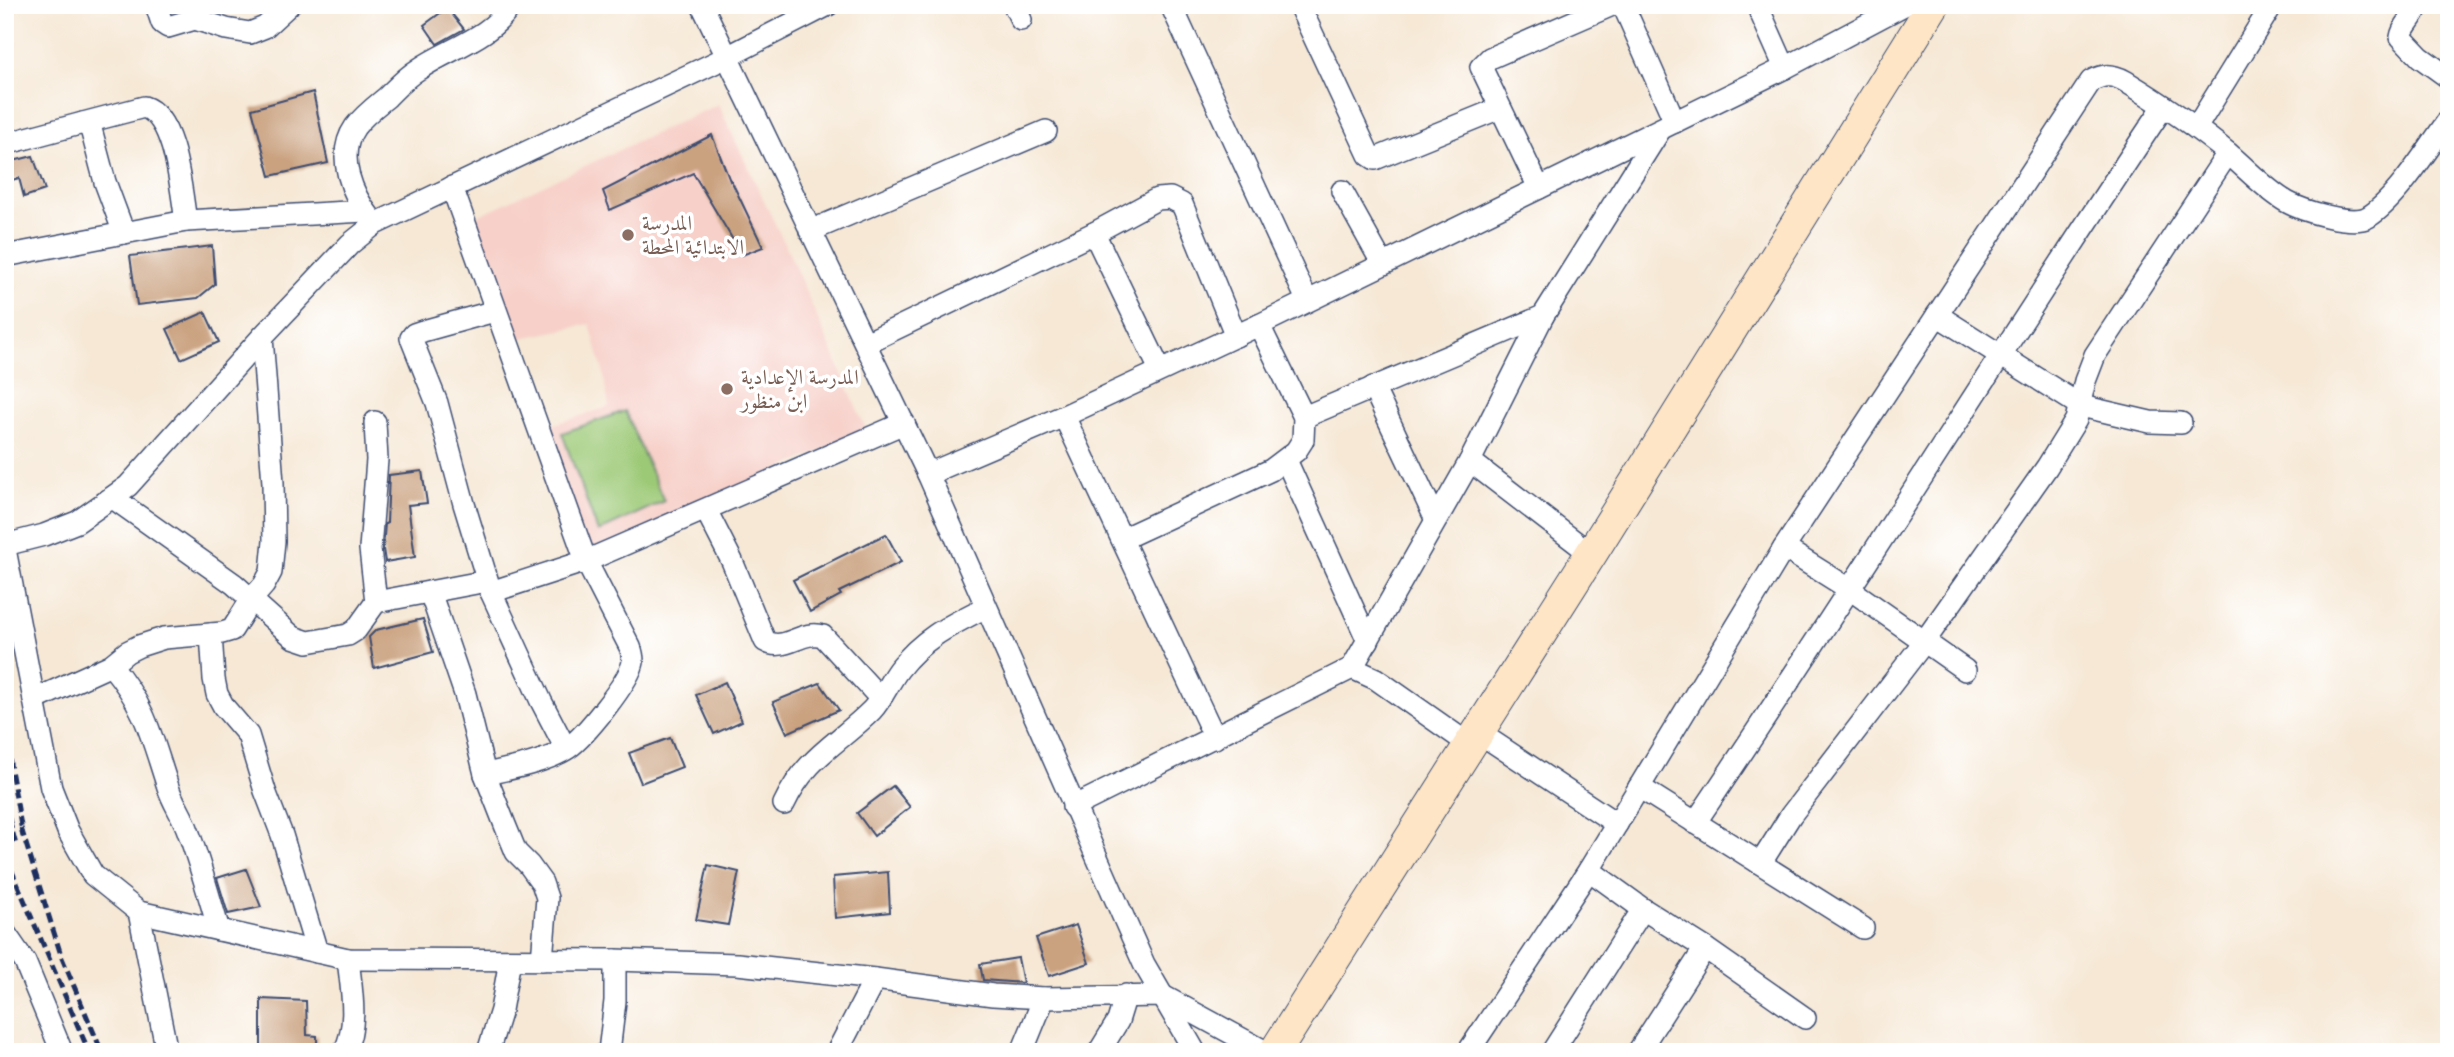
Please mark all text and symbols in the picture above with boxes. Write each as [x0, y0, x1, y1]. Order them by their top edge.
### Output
place label: المدرسة الابتدائية المحطة [642, 210, 744, 259]
marker: المدرسة الابتدائية المحطة [620, 227, 636, 243]
place label: المدرسة الإعدادية ابن منظور [739, 364, 859, 414]
marker: المدرسة الإعدادية ابن منظور [719, 381, 735, 397]

